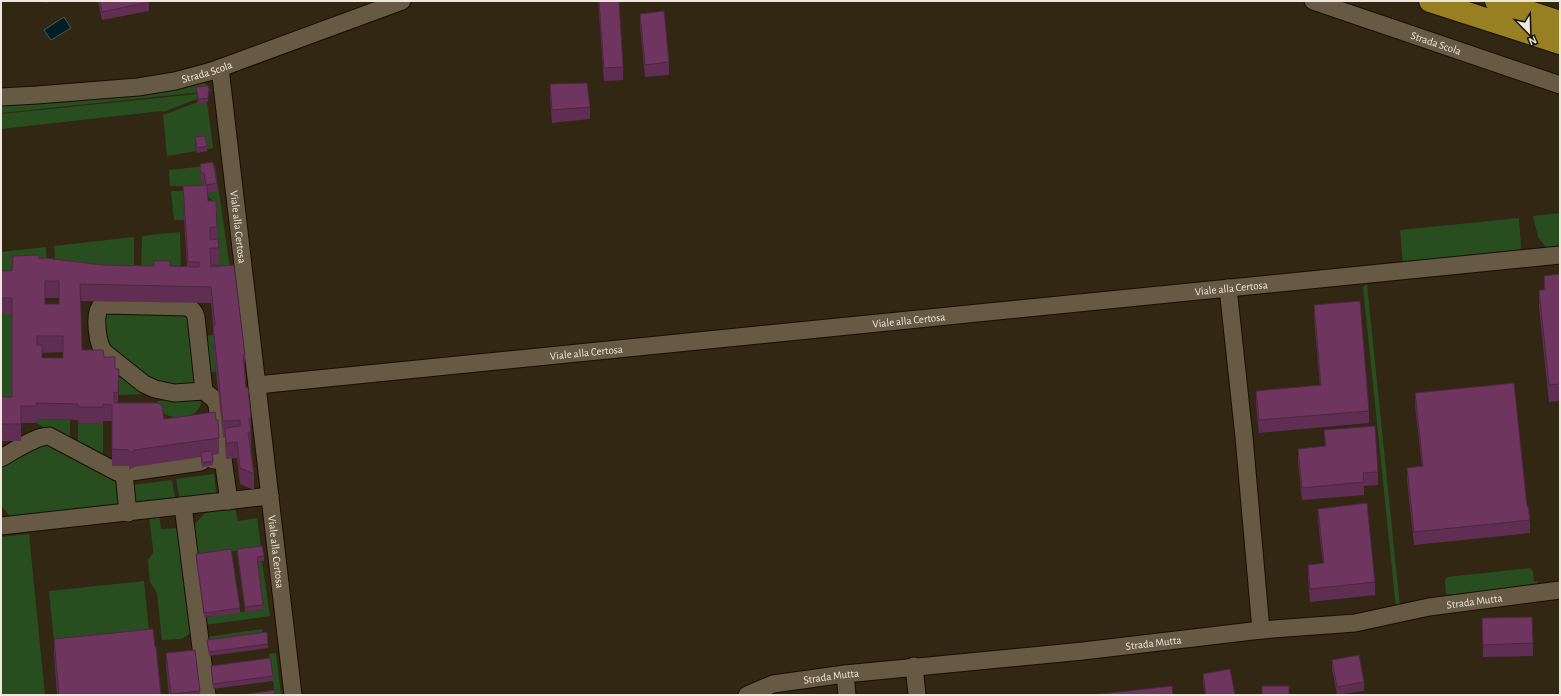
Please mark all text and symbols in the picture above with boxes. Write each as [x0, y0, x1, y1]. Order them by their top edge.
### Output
north arrow [1509, 12, 1549, 52]
street label: Strada Scola [1410, 29, 1463, 56]
text: N [1527, 34, 1538, 47]
street label: Strada Scola [180, 59, 234, 84]
street label: Viale alla Certosa [229, 190, 248, 264]
street label: Viale alla Certosa [1194, 279, 1268, 297]
street label: Viale alla Certosa [872, 311, 946, 329]
street label: Viale alla Certosa [549, 343, 623, 361]
street label: Viale alla Certosa [267, 515, 286, 589]
street label: Strada Mutta [1446, 592, 1503, 610]
street label: Strada Mutta [1125, 634, 1182, 651]
street label: Strada Mutta [803, 667, 860, 685]

